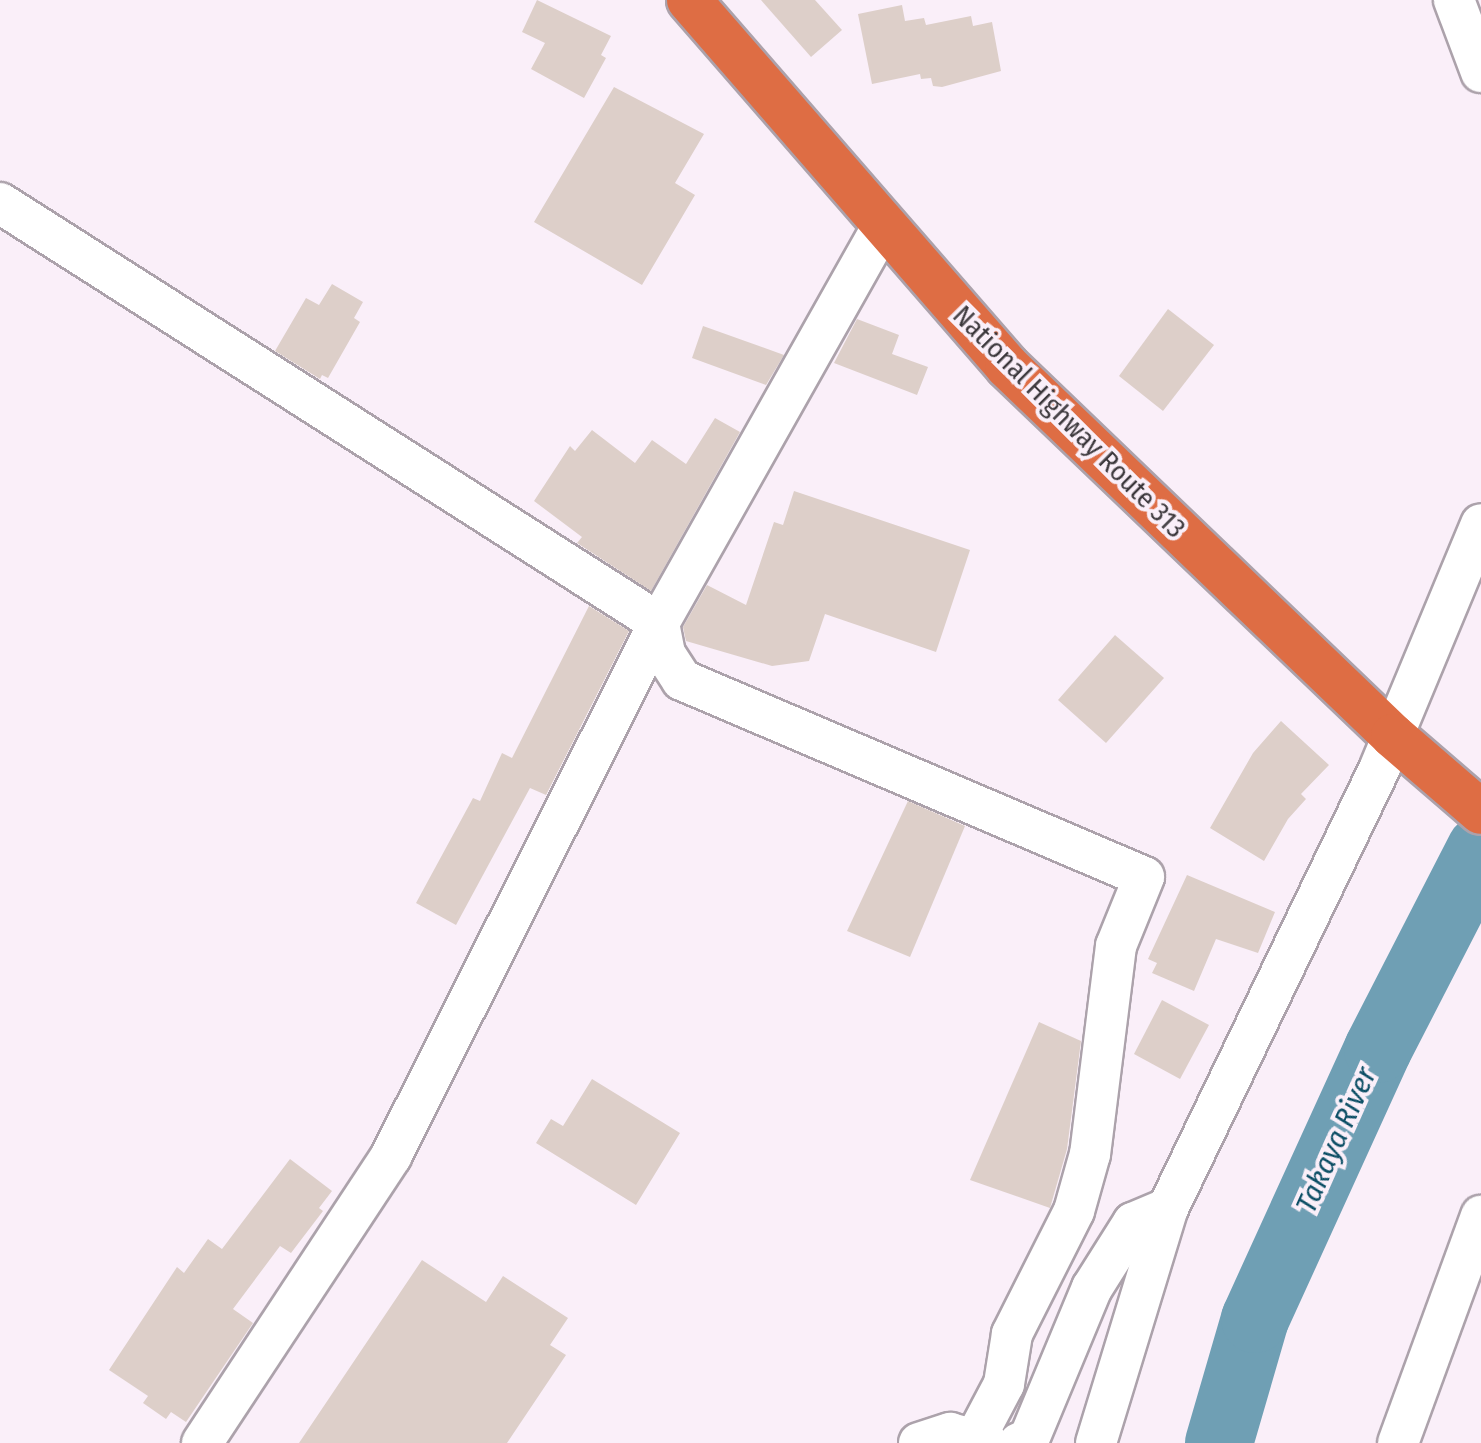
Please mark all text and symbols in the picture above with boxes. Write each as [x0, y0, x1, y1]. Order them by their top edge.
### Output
street label: National Highway Route 313 [946, 299, 1192, 545]
water label: Takaya River [1288, 1062, 1384, 1218]

